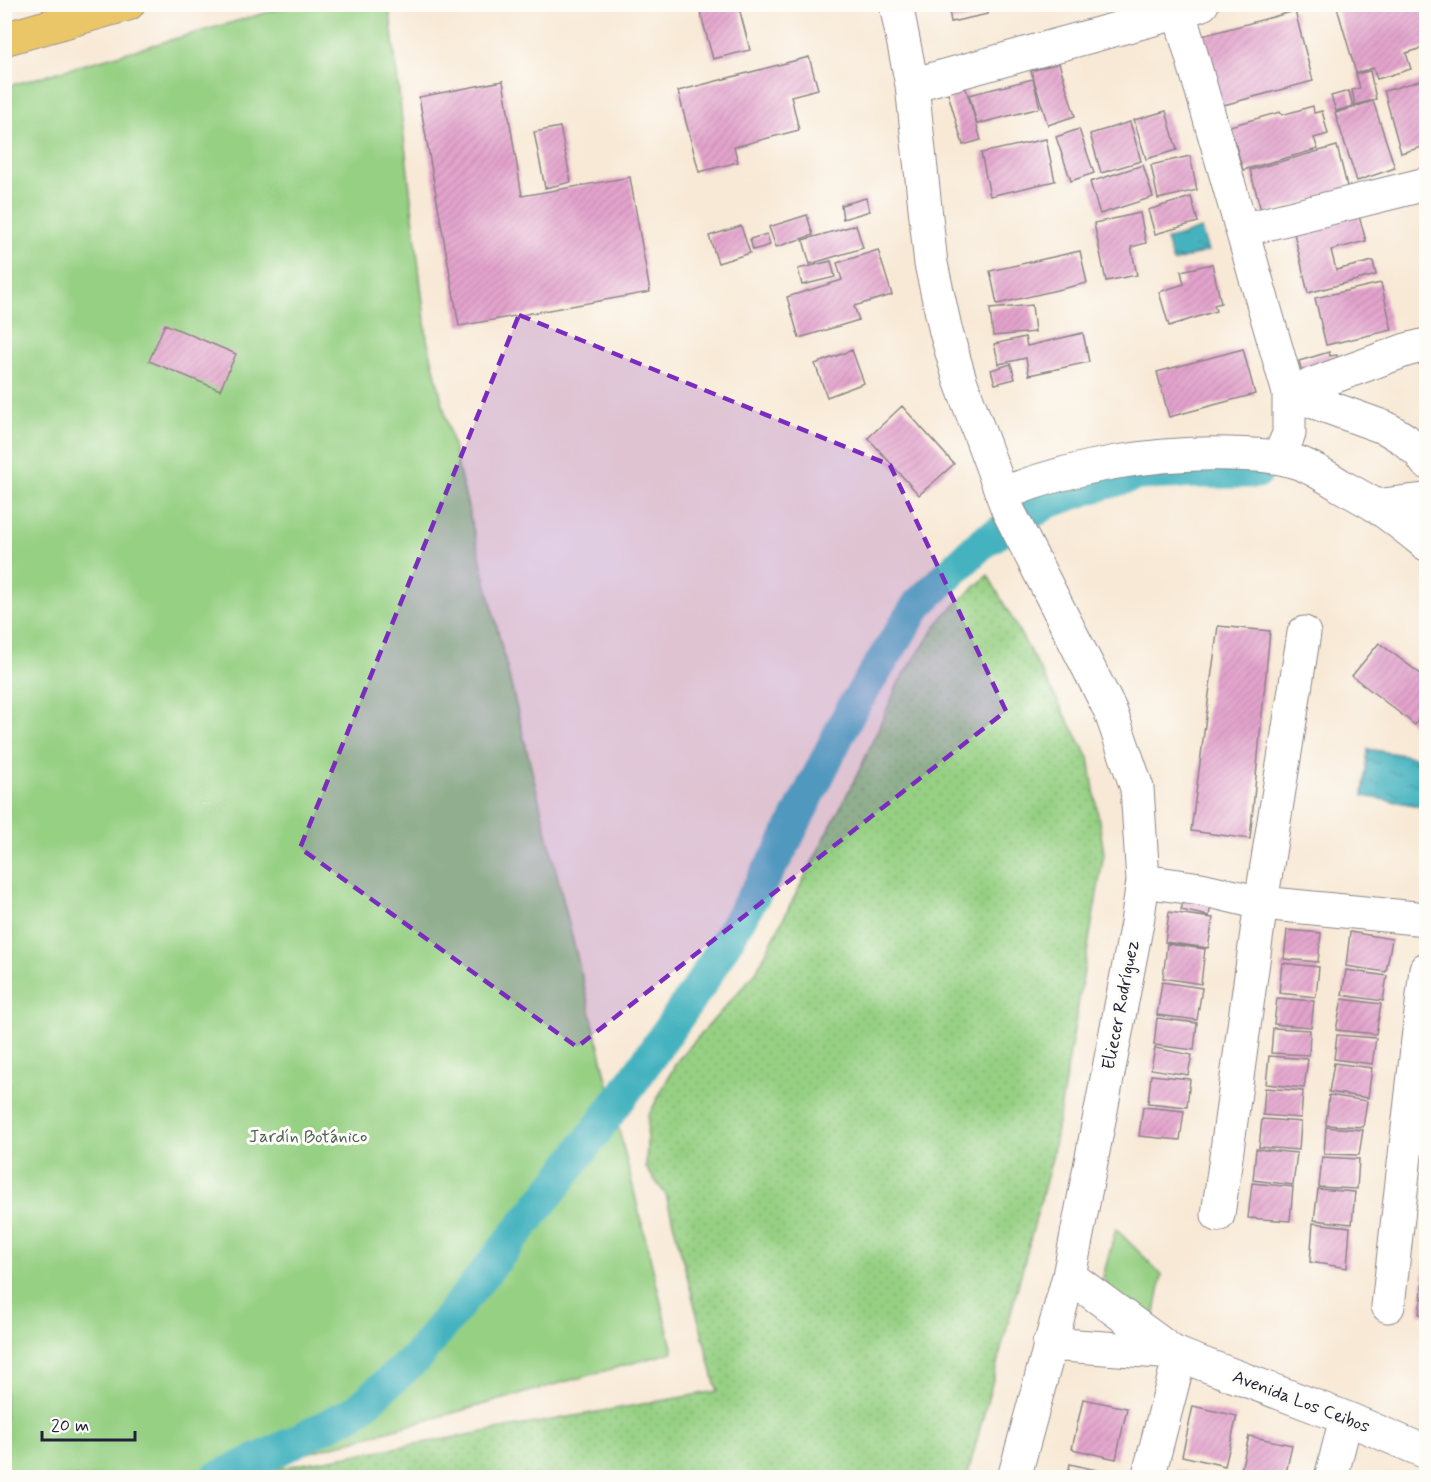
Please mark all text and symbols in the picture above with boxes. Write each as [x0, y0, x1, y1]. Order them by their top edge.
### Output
street label: Eliecer Rodríguez [1097, 938, 1145, 1072]
park label: Jardín Botánico [249, 1125, 367, 1149]
street label: Avenida Los Ceibos [1229, 1365, 1373, 1439]
scale bar [42, 1404, 135, 1442]
text: 20 m [51, 1414, 89, 1438]

